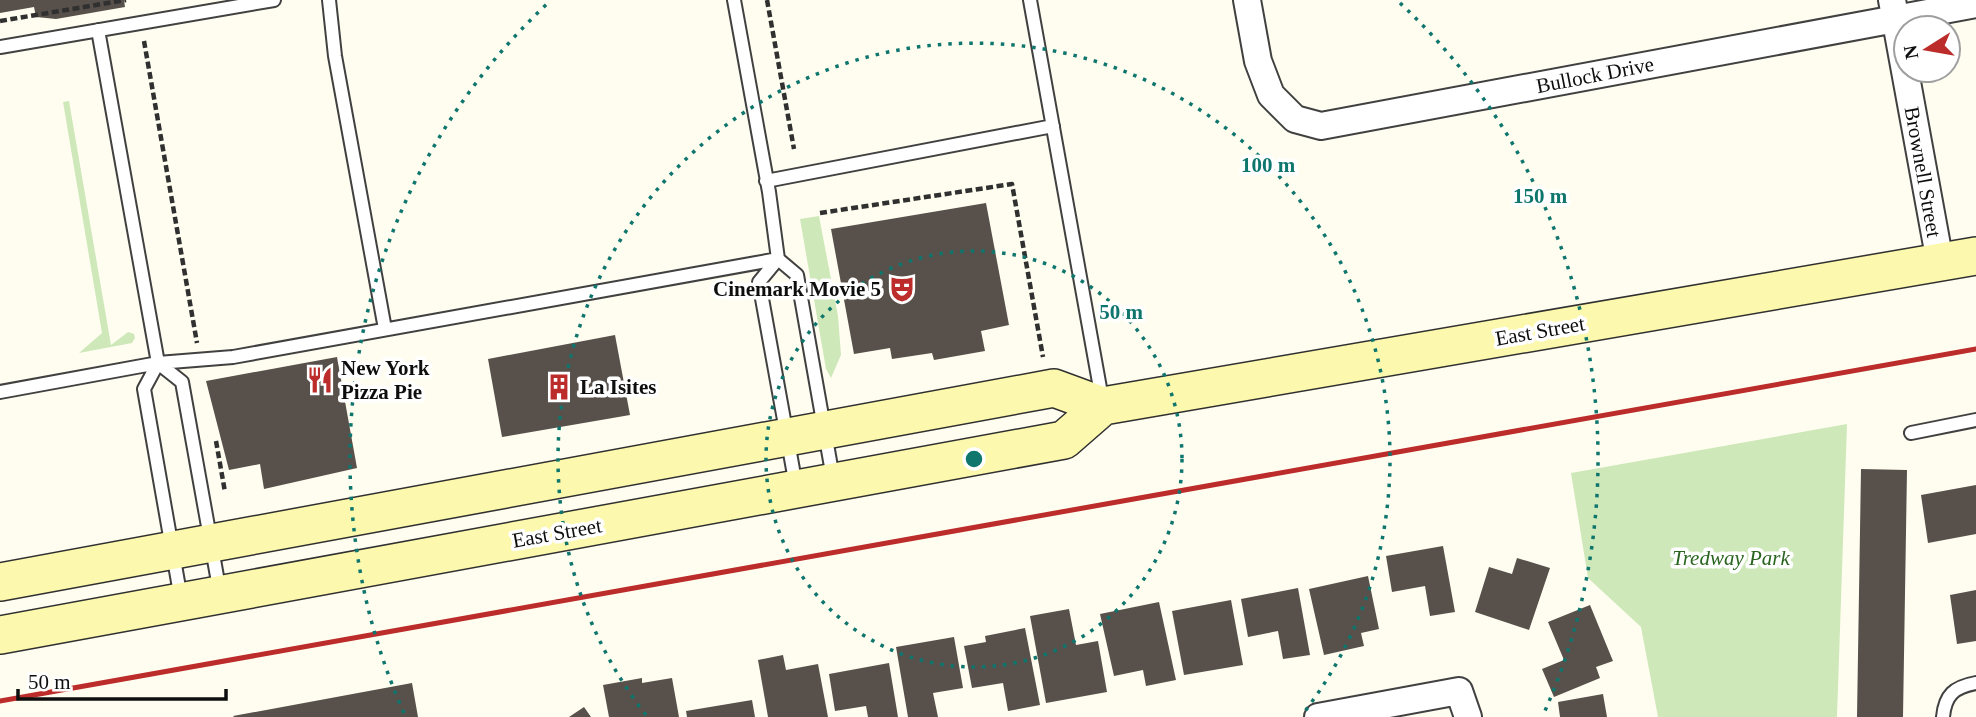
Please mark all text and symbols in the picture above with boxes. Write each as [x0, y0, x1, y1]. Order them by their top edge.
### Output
north arrow [1892, 14, 1962, 84]
text: N [1899, 43, 1922, 61]
street label: Bullock Drive [1534, 52, 1656, 98]
street label: Brownell Street [1900, 105, 1946, 239]
text: 100 m [1241, 153, 1296, 177]
text: 150 m [1513, 184, 1568, 208]
theatre icon: Cinemark Movie 5 [887, 274, 917, 304]
place label: Cinemark Movie 5 [713, 277, 881, 301]
text: 50 m [1099, 300, 1143, 324]
street label: East Street [1493, 311, 1587, 351]
place label: New York Pizza Pie [341, 356, 430, 404]
restaurant icon: New York Pizza Pie [305, 365, 335, 395]
building icon: La Isites [544, 372, 574, 402]
place label: La Isites [580, 375, 656, 399]
centre of rings [962, 447, 986, 471]
street label: East Street [510, 513, 604, 553]
park label: Tredway Park [1672, 546, 1790, 570]
scale bar [18, 658, 226, 702]
text: 50 m [28, 670, 71, 694]

